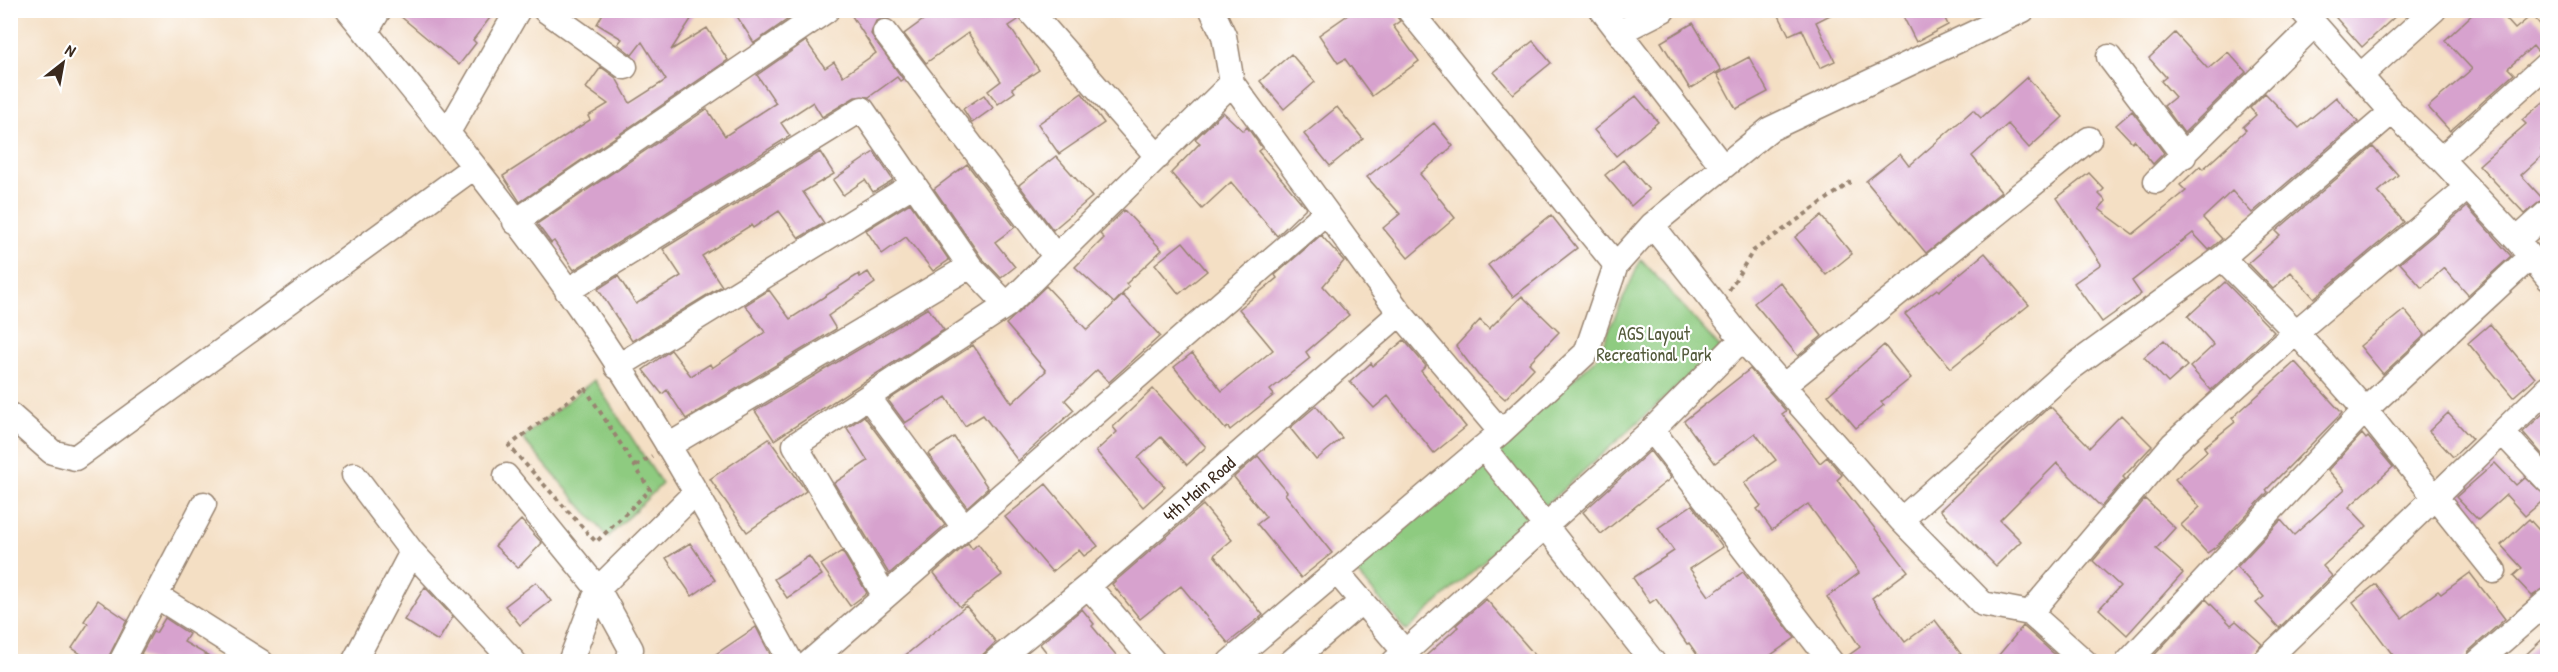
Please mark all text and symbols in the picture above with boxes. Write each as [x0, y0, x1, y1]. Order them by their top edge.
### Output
north arrow [33, 33, 93, 93]
text: N [61, 39, 80, 62]
park label: AGS Layout Recreational Park [1596, 321, 1712, 367]
street label: 4th Main Road [1158, 451, 1240, 527]

